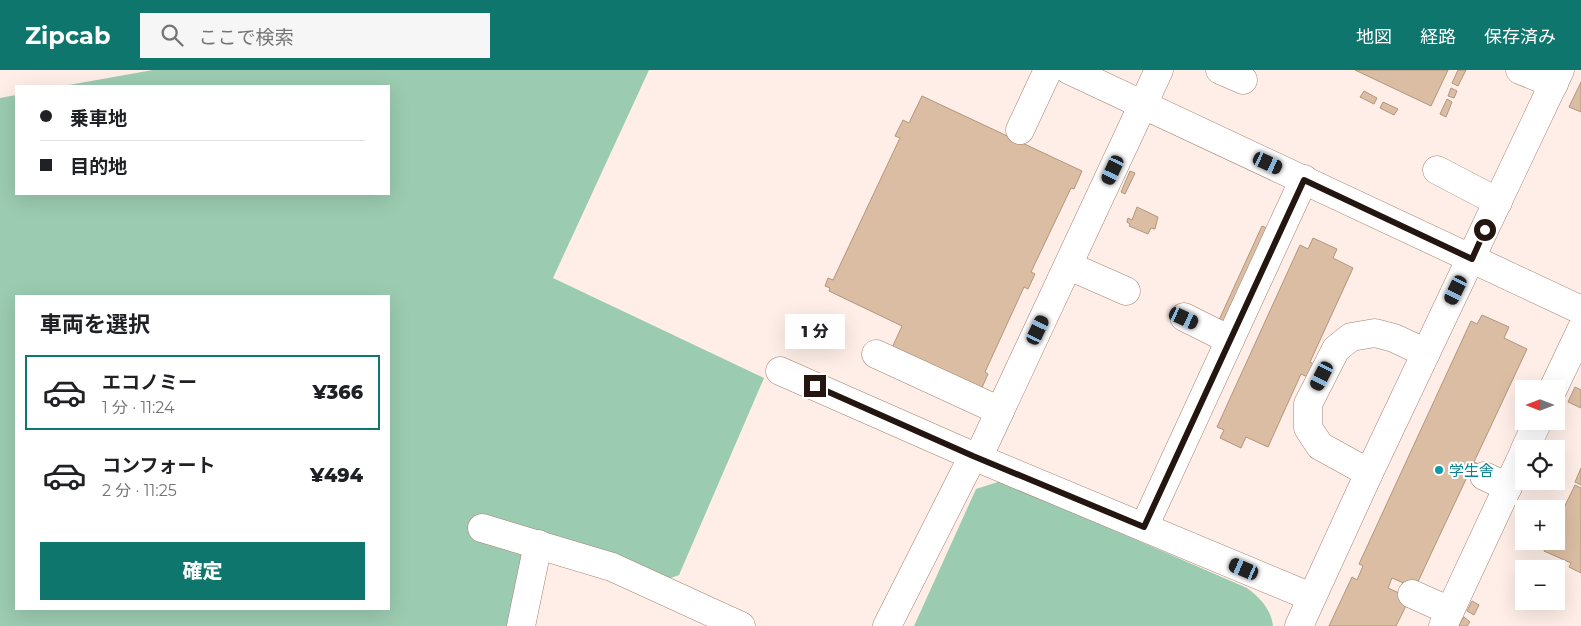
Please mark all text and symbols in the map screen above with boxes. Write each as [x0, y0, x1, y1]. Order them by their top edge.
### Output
search box [140, 13, 490, 58]
text: Zipcab [25, 21, 110, 50]
icon: search [158, 21, 186, 49]
text: ここで検索 [198, 26, 293, 49]
text: 地図 [1356, 26, 1392, 48]
text: 経路 [1420, 26, 1456, 48]
text: 保存済み [1484, 26, 1556, 48]
text: 乗車地 [70, 107, 127, 130]
car [1251, 150, 1284, 176]
car [1099, 153, 1126, 187]
text: 目的地 [70, 155, 127, 178]
route start [1474, 219, 1496, 241]
car [1442, 273, 1469, 307]
car [1167, 305, 1200, 331]
text: 車両を選択 [40, 311, 150, 338]
car [1024, 313, 1051, 347]
callout: 1 分 [785, 314, 845, 348]
text: 1 分 [801, 322, 829, 341]
car [1308, 359, 1335, 393]
icon: car [42, 370, 87, 415]
text: エコノミー [102, 371, 197, 394]
route end [804, 375, 826, 397]
north arrow [1515, 380, 1565, 430]
map controls [1515, 380, 1565, 610]
text: ¥366 [312, 381, 363, 404]
text: 1 分 · 11:24 [102, 398, 175, 417]
button: locate [1515, 440, 1565, 490]
icon: car [42, 453, 87, 498]
text: コンフォート [102, 454, 215, 477]
place label: 学生舎 [1449, 461, 1494, 480]
text: ¥494 [310, 464, 363, 487]
marker: 学生舎 [1433, 464, 1445, 476]
text: 2 分 · 11:25 [102, 481, 177, 500]
button: + [1515, 500, 1565, 550]
button: 確定 [40, 542, 365, 600]
car [1227, 556, 1260, 582]
button: − [1515, 560, 1565, 610]

